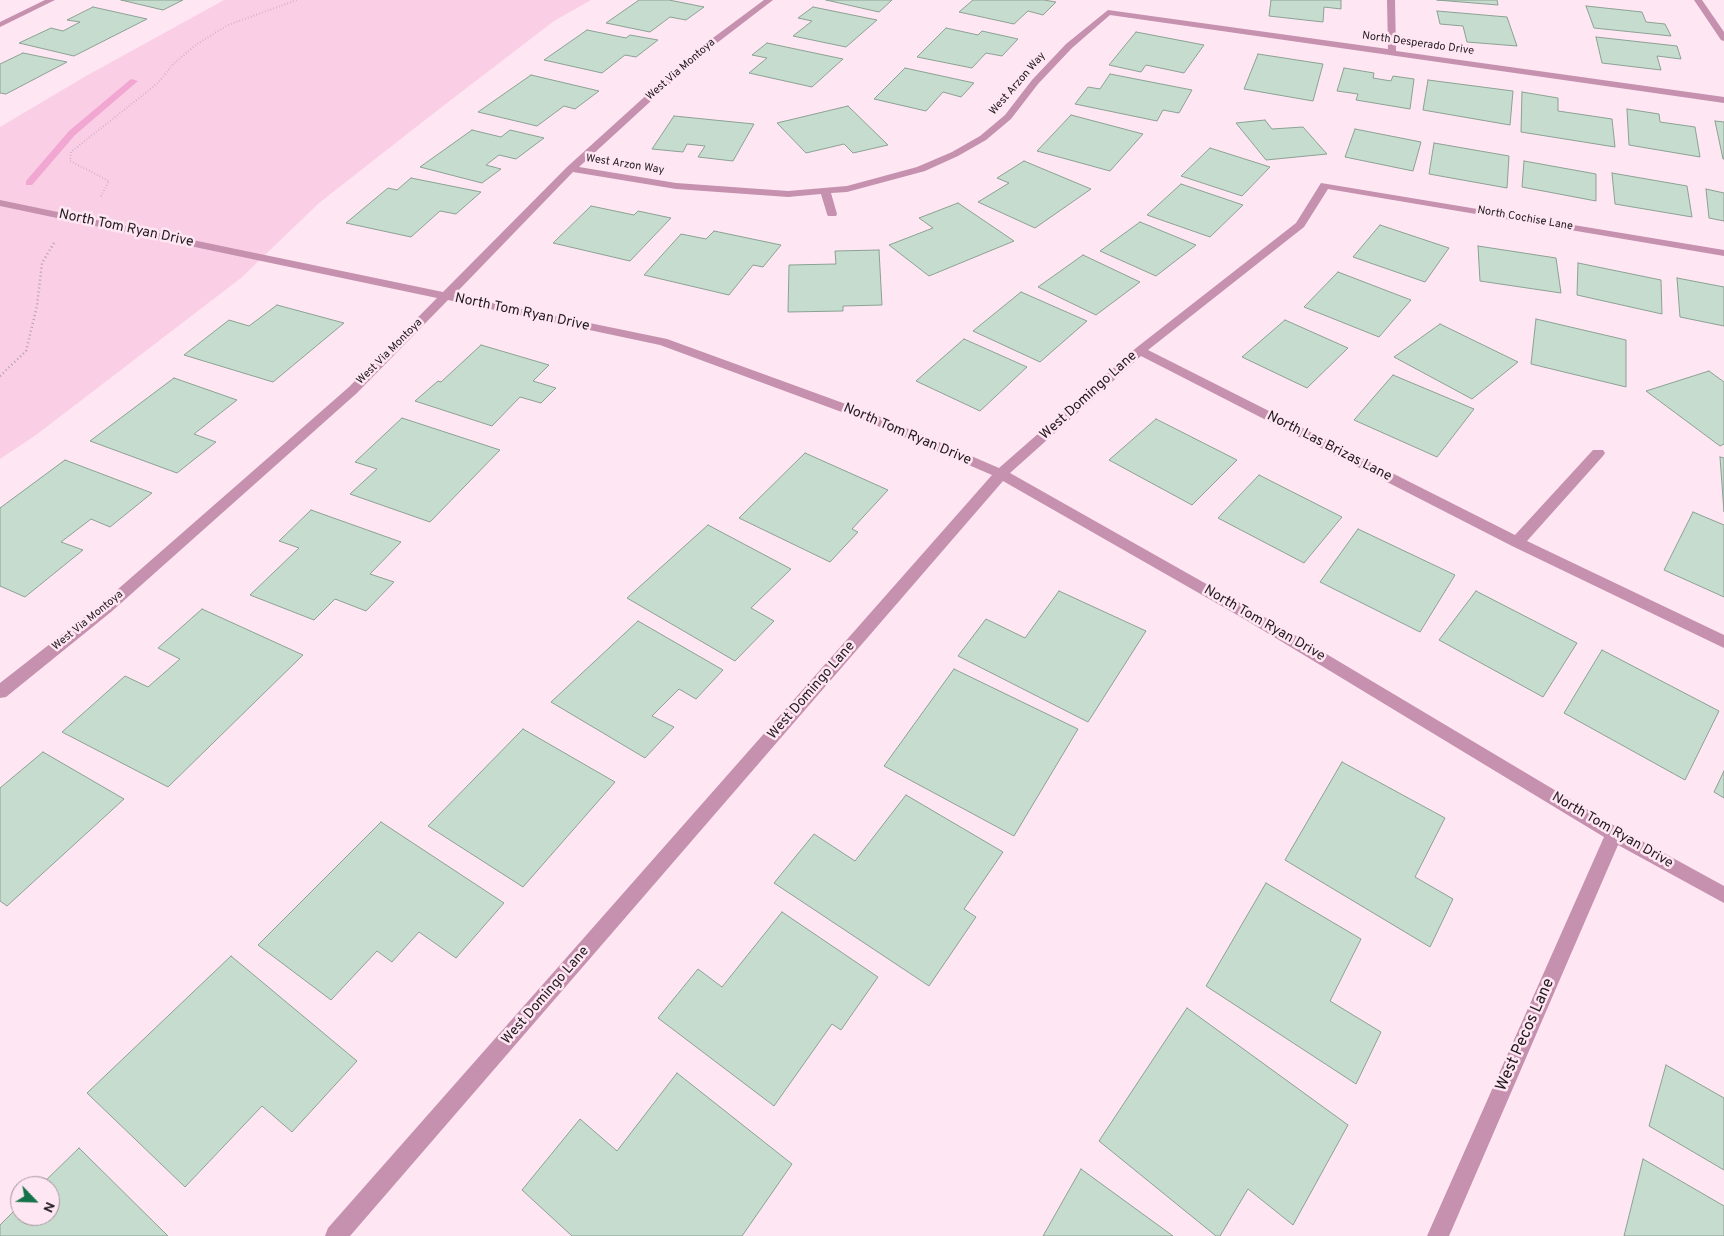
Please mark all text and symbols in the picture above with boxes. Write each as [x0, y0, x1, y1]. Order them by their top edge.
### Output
street label: North Desperado Drive [1361, 30, 1475, 58]
street label: West Via Montoya [644, 36, 718, 104]
street label: West Arzon Way [987, 50, 1049, 118]
street label: West Arzon Way [585, 152, 665, 178]
street label: North Cochise Lane [1476, 204, 1574, 234]
street label: North Tom Ryan Drive [57, 207, 195, 251]
street label: North Tom Ryan Drive [453, 291, 591, 335]
street label: West Via Montoya [354, 316, 426, 388]
street label: West Domingo Lane [1037, 348, 1141, 444]
street label: North Tom Ryan Drive [840, 400, 974, 470]
street label: North Las Brizas Lane [1264, 408, 1394, 486]
street label: North Tom Ryan Drive [1200, 582, 1328, 666]
street label: West Via Montoya [50, 588, 126, 654]
street label: West Domingo Lane [765, 639, 859, 743]
street label: North Tom Ryan Drive [1548, 789, 1676, 873]
street label: West Domingo Lane [499, 944, 593, 1048]
street label: West Pecos Lane [1493, 976, 1559, 1094]
north arrow [10, 1176, 60, 1226]
text: N [38, 1199, 58, 1215]

